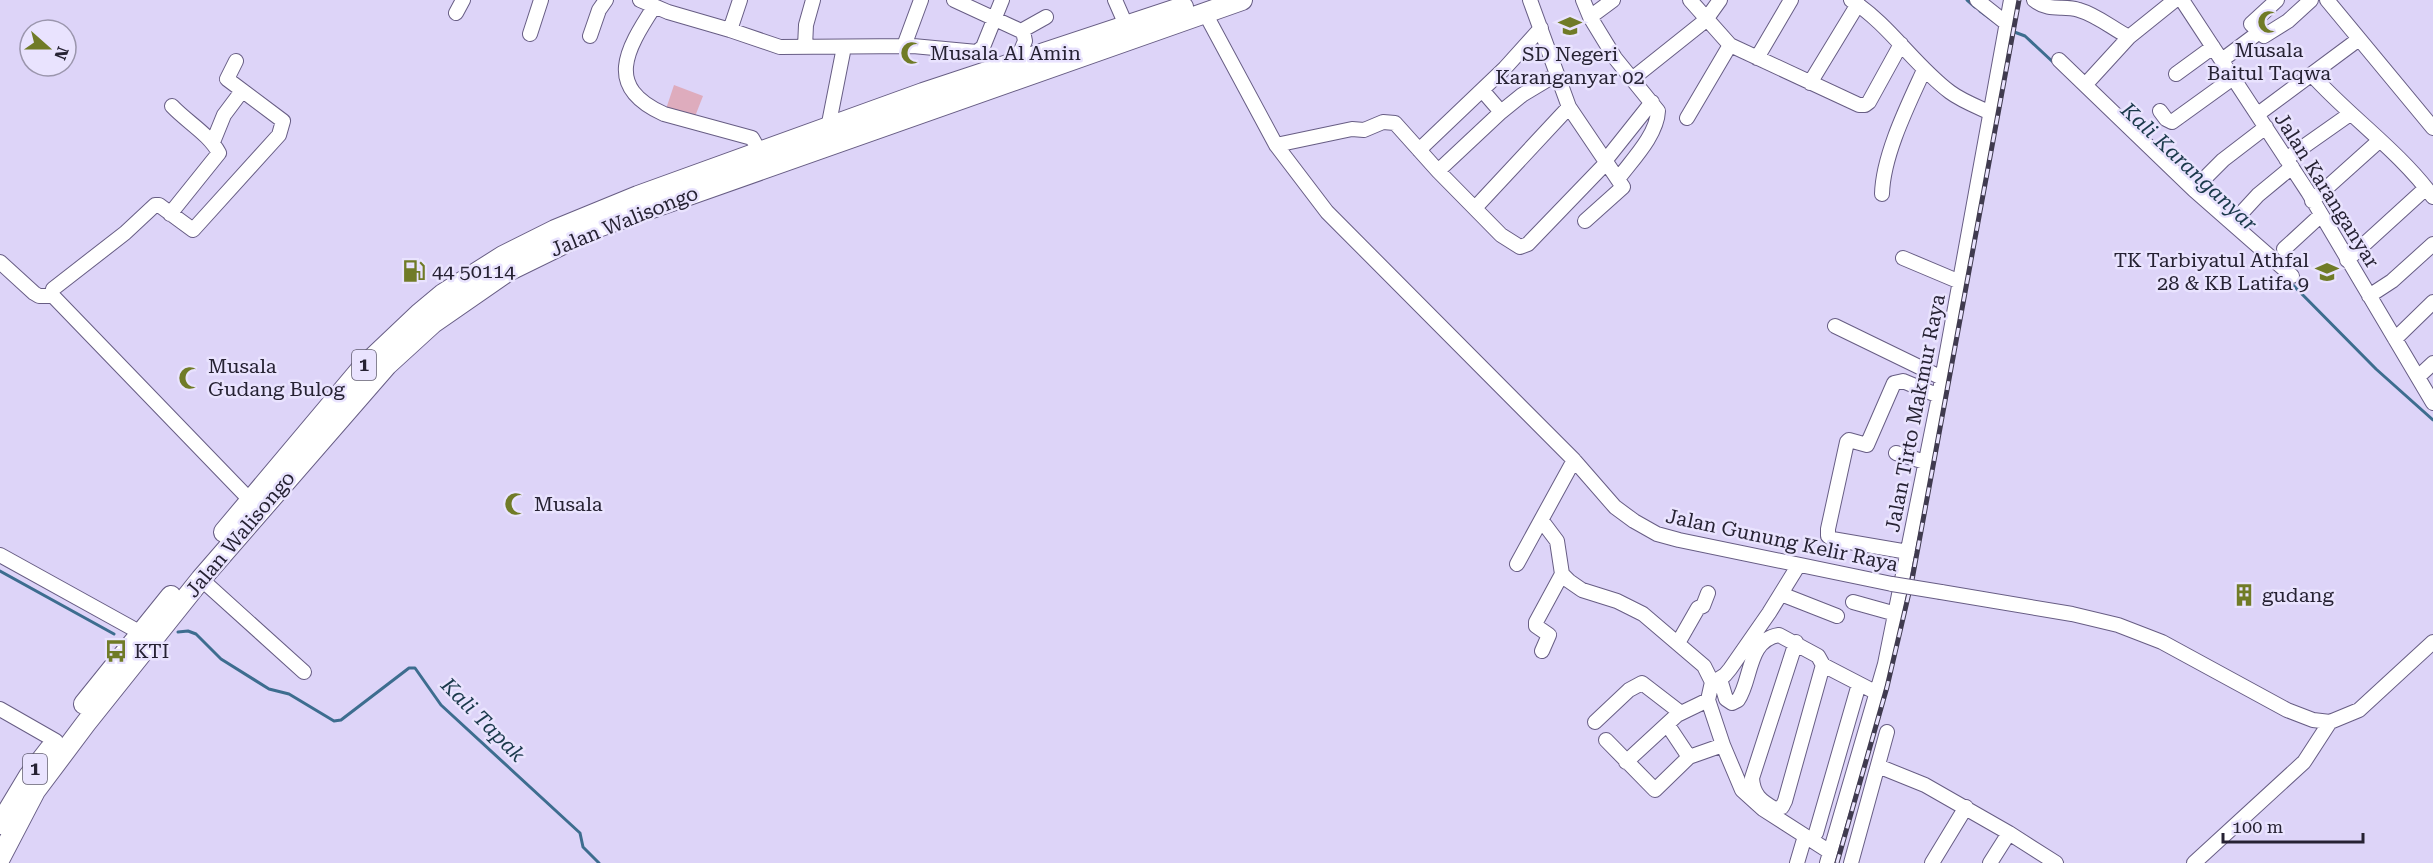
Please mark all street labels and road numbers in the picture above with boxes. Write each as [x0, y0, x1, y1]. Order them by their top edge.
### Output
street label: Jalan Karanganyar [2270, 108, 2384, 272]
street label: Jalan Walisongo [547, 180, 701, 262]
street label: Jalan Tirto Makmur Raya [1880, 292, 1950, 534]
road number: 1 [352, 350, 376, 380]
street label: Jalan Walisongo [180, 466, 300, 602]
street label: Jalan Gunung Kelir Raya [1664, 504, 1900, 576]
road number: 1 [23, 754, 47, 784]

